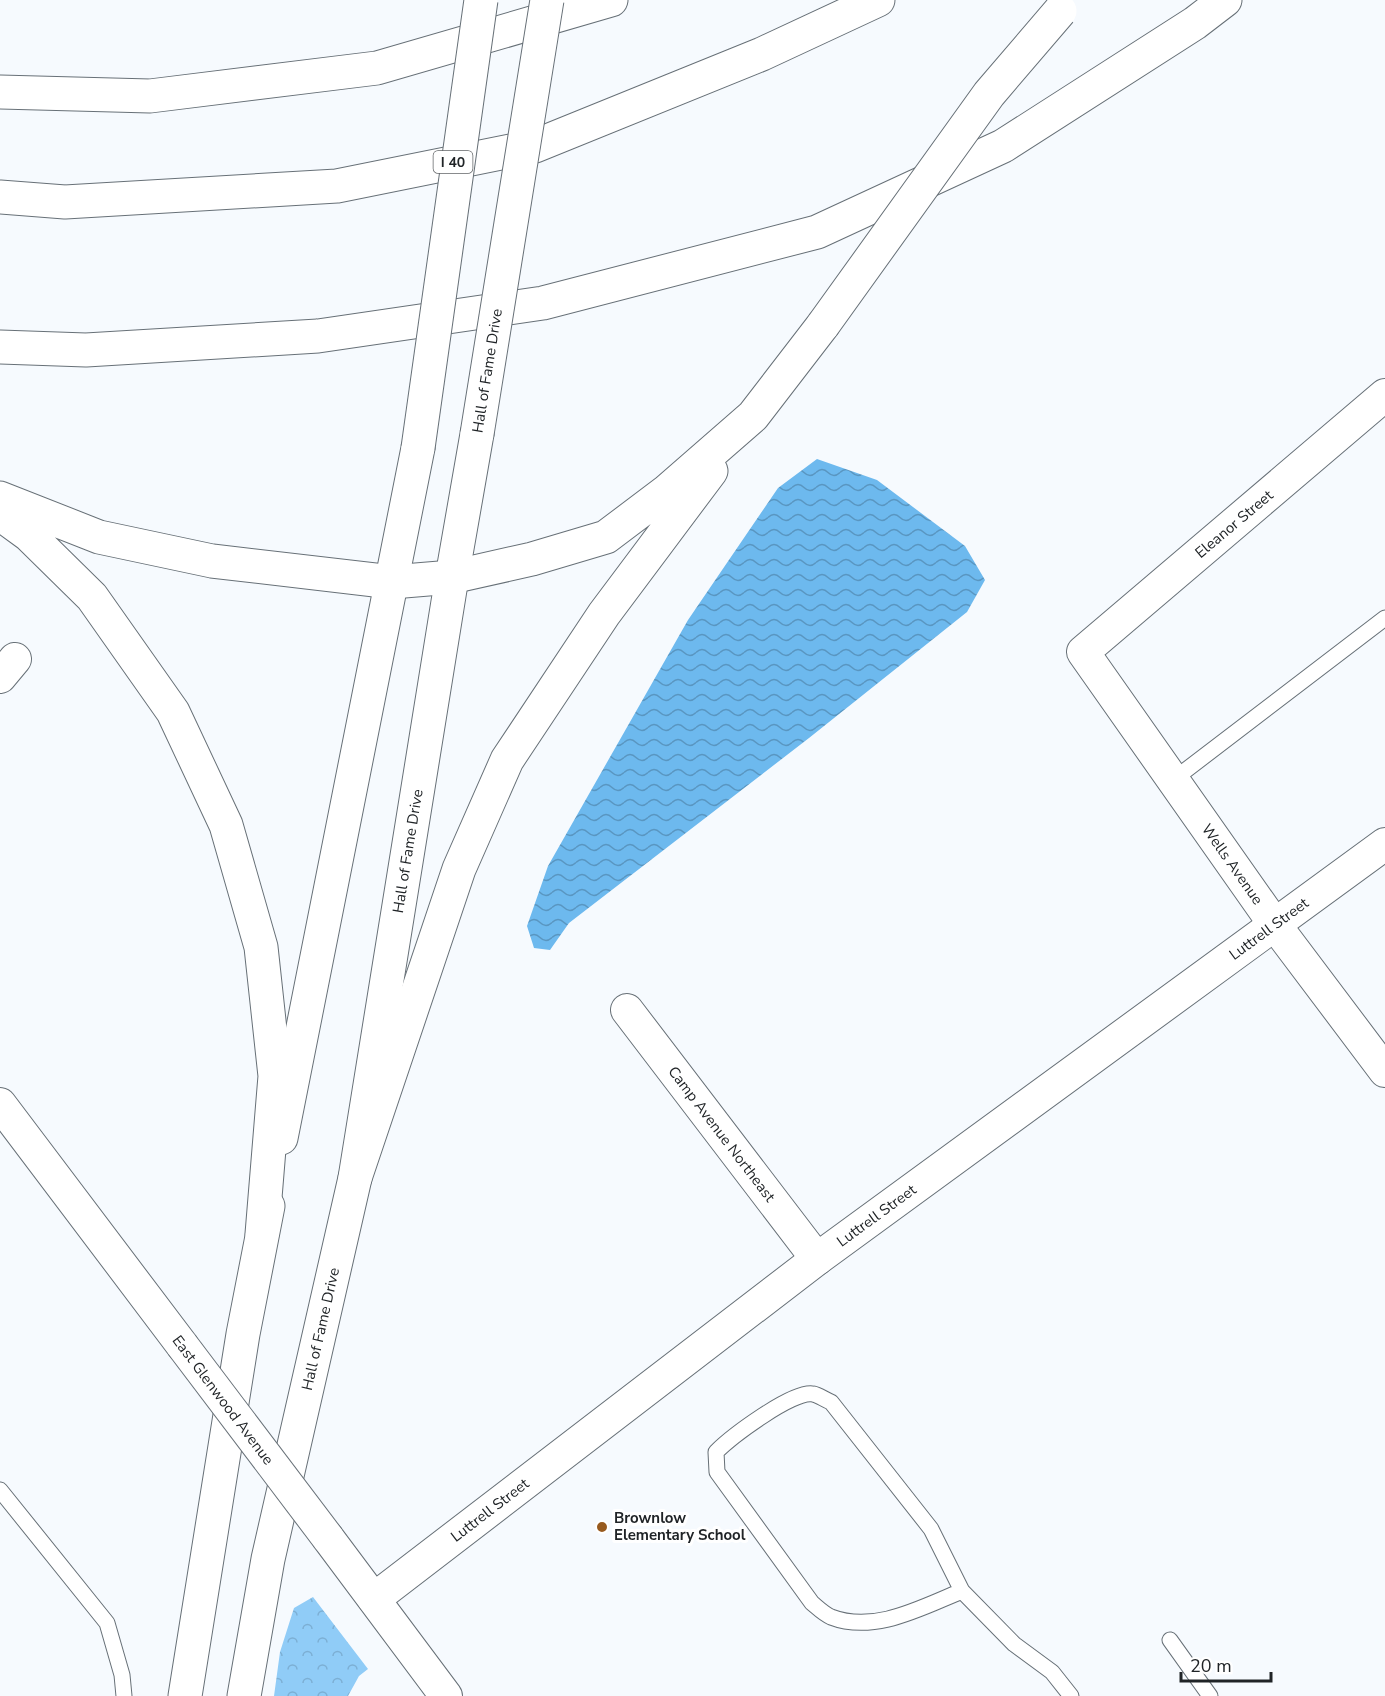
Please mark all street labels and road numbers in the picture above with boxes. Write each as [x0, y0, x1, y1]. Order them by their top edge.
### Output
road number: I 40 [434, 151, 472, 173]
street label: Hall of Fame Drive [467, 307, 507, 434]
street label: Eleanor Street [1191, 485, 1278, 563]
street label: Hall of Fame Drive [388, 788, 428, 915]
street label: Wells Avenue [1197, 820, 1268, 909]
street label: Luttrell Street [1225, 893, 1313, 965]
street label: Camp Avenue Northeast [663, 1062, 780, 1206]
street label: Luttrell Street [833, 1179, 921, 1251]
street label: Hall of Fame Drive [297, 1266, 344, 1392]
street label: East Glenwood Avenue [168, 1331, 278, 1469]
street label: Luttrell Street [447, 1473, 534, 1547]

